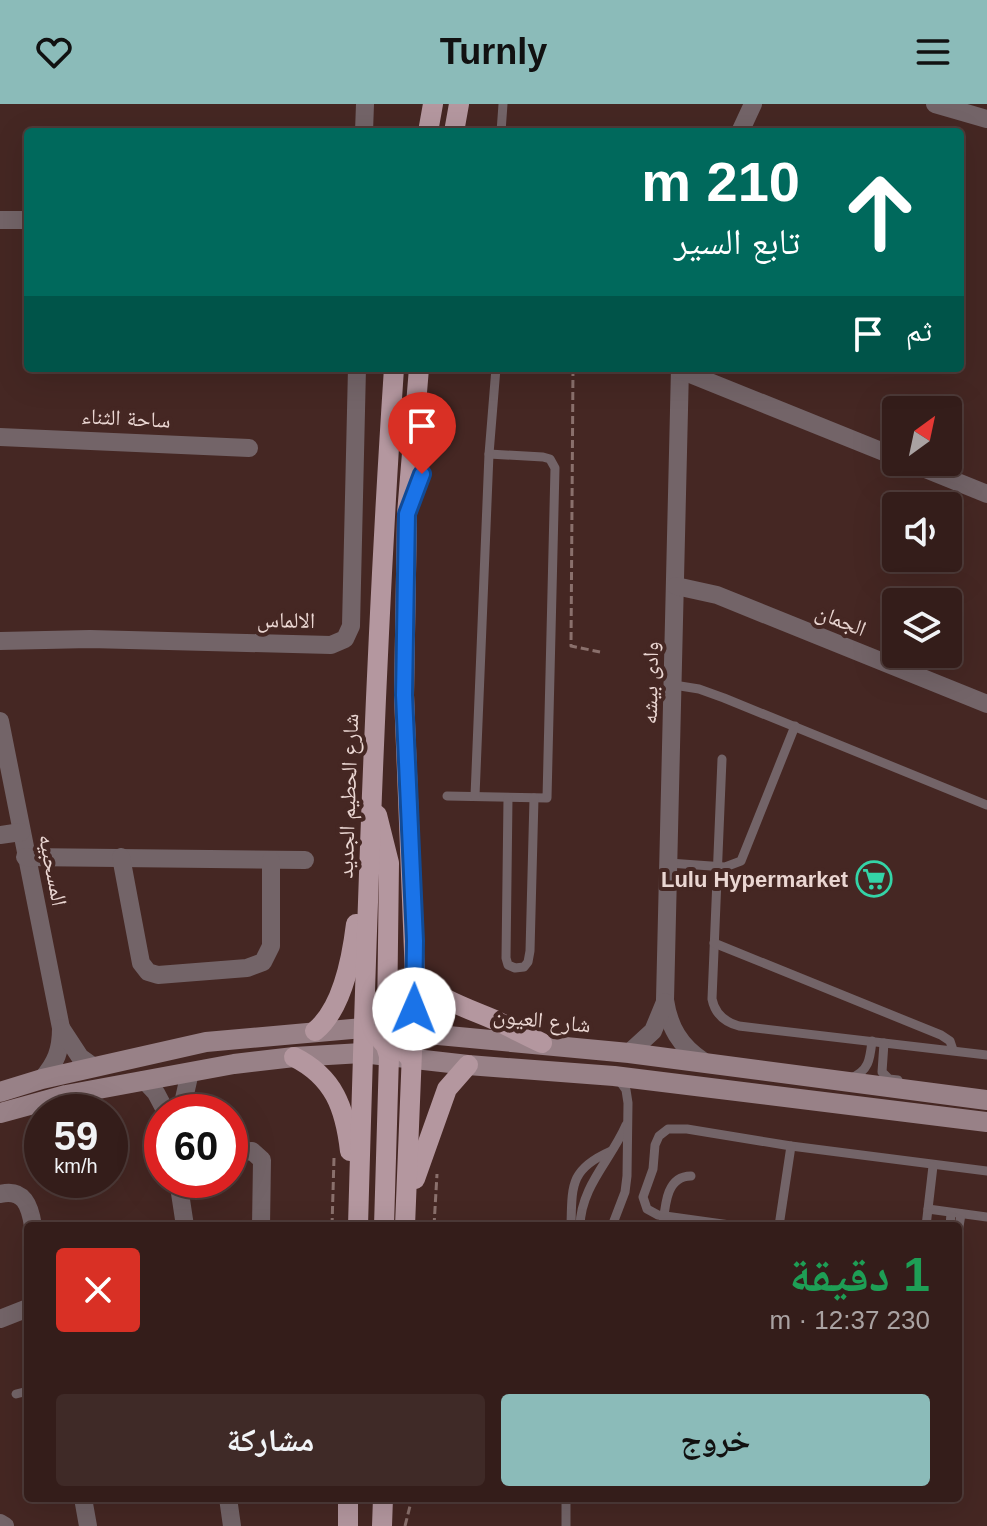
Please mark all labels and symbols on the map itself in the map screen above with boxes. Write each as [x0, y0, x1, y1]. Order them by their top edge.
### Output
pin [388, 392, 456, 474]
north arrow [882, 396, 962, 476]
street label: ساحة الثناء [81, 403, 171, 433]
street label: الجمان [812, 599, 870, 642]
street label: الالماس [257, 607, 315, 634]
street label: وادى بيشه [637, 641, 664, 725]
street label: شارع الحطيم الجديد [333, 713, 365, 879]
street label: المسحبيه [34, 832, 72, 908]
supermarket icon: Lulu Hypermarket [855, 860, 893, 898]
place label: Lulu Hypermarket [661, 867, 849, 892]
position arrow [372, 967, 456, 1051]
street label: شارع العيون [492, 1002, 592, 1039]
speed limit sign: 60 [144, 1094, 248, 1198]

